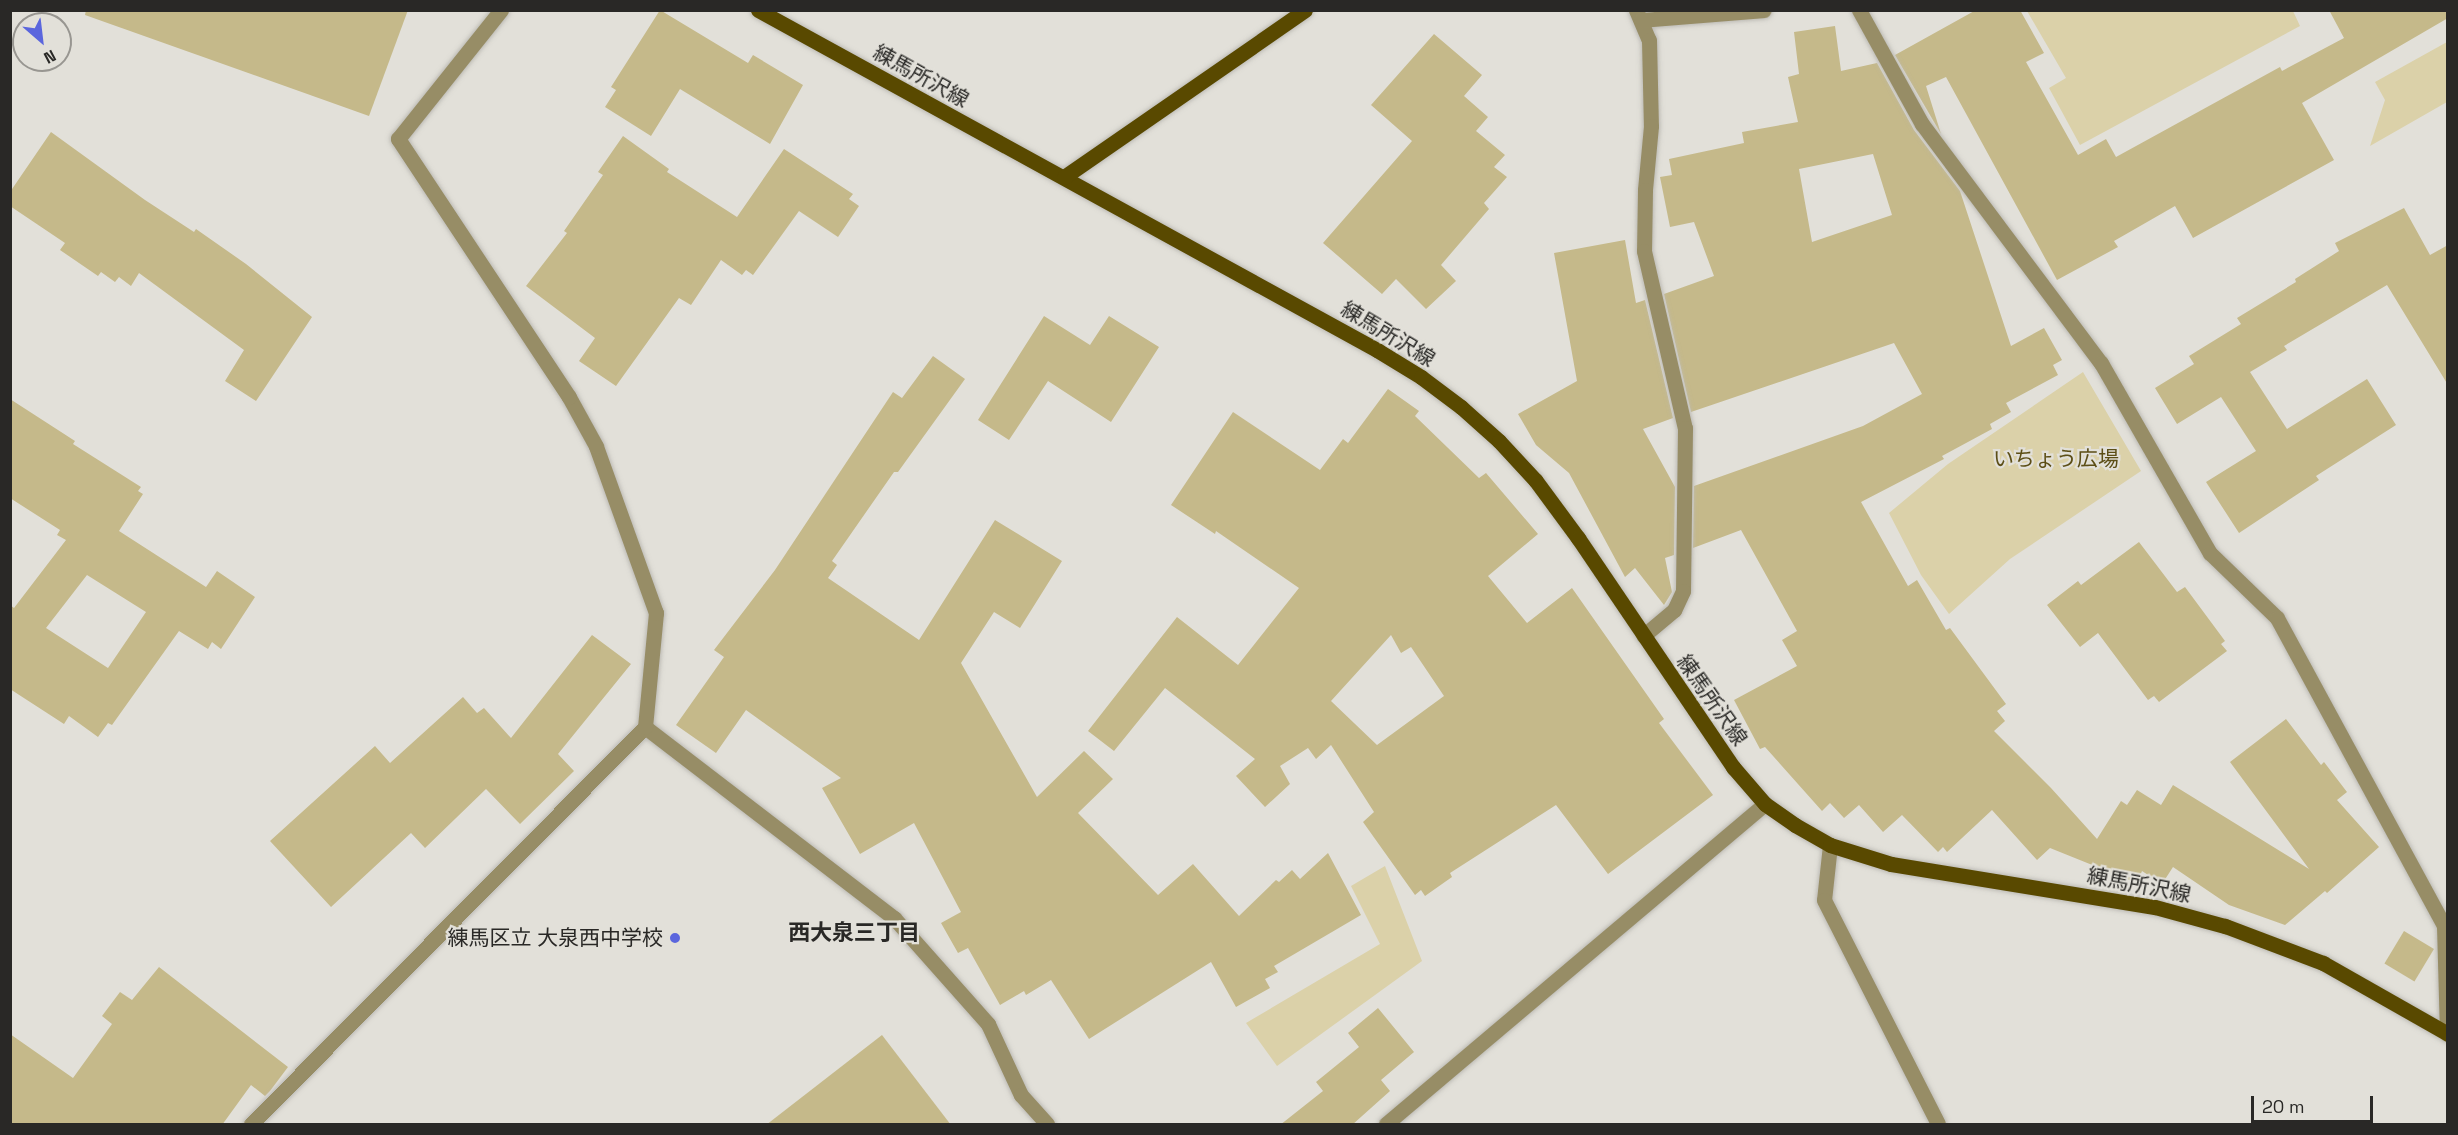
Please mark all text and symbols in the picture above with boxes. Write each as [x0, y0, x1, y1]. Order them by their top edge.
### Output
north arrow [12, 12, 72, 72]
street label: 練馬所沢線 [869, 40, 973, 112]
text: N [40, 45, 59, 68]
street label: 練馬所沢線 [1337, 296, 1439, 372]
park label: いちょう広場 [1993, 446, 2119, 472]
street label: 練馬所沢線 [1672, 650, 1752, 750]
street label: 練馬所沢線 [2085, 863, 2193, 907]
district label: 西大泉三丁目 [788, 920, 920, 946]
place label: 練馬区立 大泉西中学校 [448, 925, 663, 951]
marker: 練馬区立 大泉西中学校 [668, 931, 682, 945]
scale bar [2254, 1084, 2376, 1122]
text: 20 m [2262, 1095, 2305, 1118]

